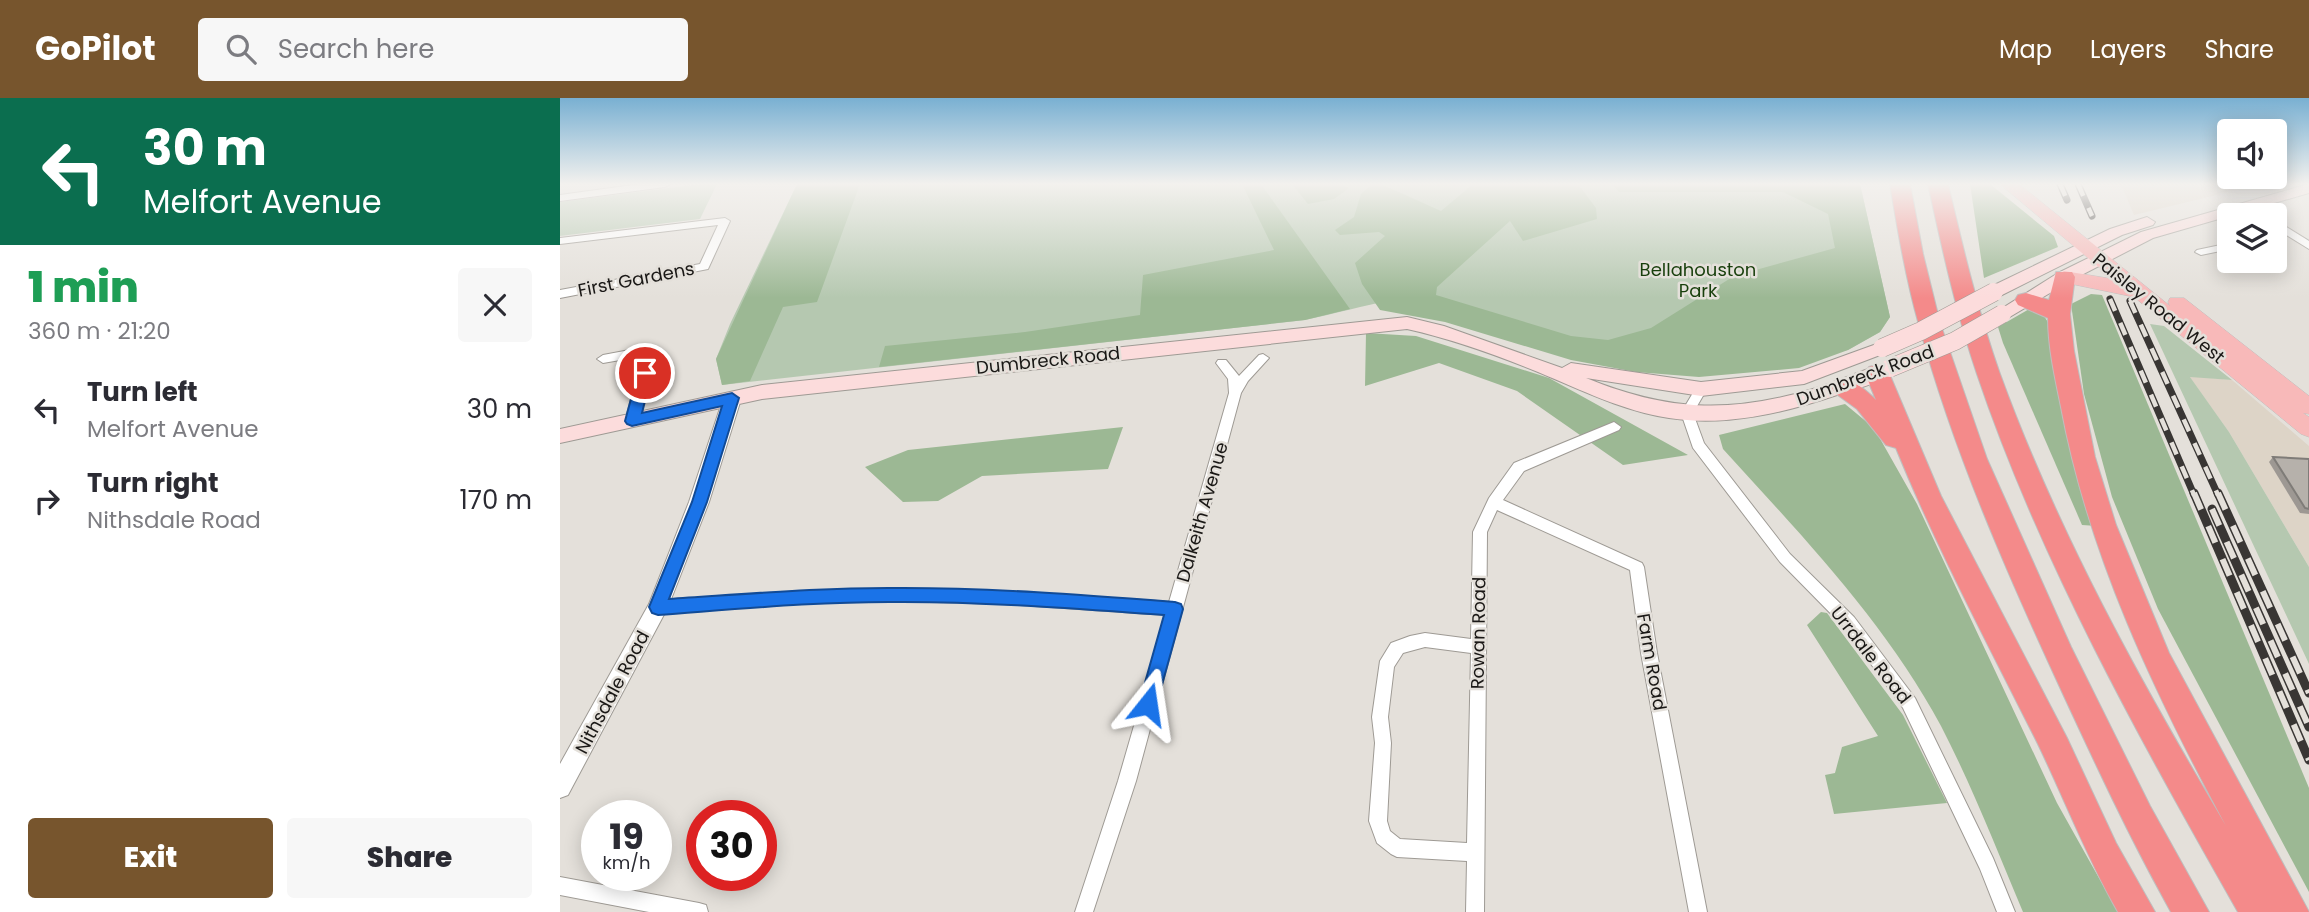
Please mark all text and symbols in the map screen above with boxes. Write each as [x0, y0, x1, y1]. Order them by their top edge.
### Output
search box [198, 18, 688, 81]
text: GoPilot [35, 25, 156, 72]
icon: search [222, 30, 260, 68]
text: Search here [278, 31, 434, 67]
text: Map [1999, 33, 2052, 66]
text: Layers [2090, 33, 2166, 66]
text: Share [2204, 33, 2274, 66]
text: 30 m [143, 114, 267, 182]
map controls [2217, 119, 2287, 273]
button: sound [2217, 119, 2287, 189]
icon: left [28, 126, 119, 217]
text: Melfort Avenue [143, 179, 382, 224]
button: layers [2217, 203, 2287, 273]
street label: Paisley Road West [2088, 247, 2230, 369]
street label: First Gardens [576, 255, 696, 303]
park label: Bellahouston Park [1640, 257, 1756, 303]
text: 1 min [28, 258, 139, 317]
button: close [458, 268, 532, 342]
text: 360 m · 21:20 [28, 315, 171, 347]
street label: Dumbreck Road [1793, 339, 1937, 411]
street label: Dumbreck Road [975, 340, 1121, 380]
pin [615, 343, 675, 403]
icon: arrive [626, 354, 664, 392]
text: Turn left [87, 374, 198, 410]
icon: left [28, 391, 66, 429]
text: 30 m [467, 391, 532, 427]
text: Melfort Avenue [87, 413, 258, 445]
street label: Dalkeith Avenue [1170, 439, 1234, 585]
text: Turn right [87, 465, 219, 501]
icon: right [28, 482, 66, 520]
text: 170 m [459, 482, 532, 518]
text: Nithsdale Road [87, 504, 261, 536]
street label: Rowan Road [1465, 577, 1491, 689]
street label: Urrdale Road [1825, 601, 1917, 709]
street label: Farm Road [1631, 612, 1673, 712]
street label: Nithsdale Road [569, 626, 655, 758]
position arrow [1111, 667, 1185, 741]
speed limit sign: 30 [686, 800, 777, 891]
text: 19 [609, 812, 644, 861]
button: Exit [28, 818, 273, 898]
button: Share [287, 818, 532, 898]
text: km/h [603, 850, 650, 875]

